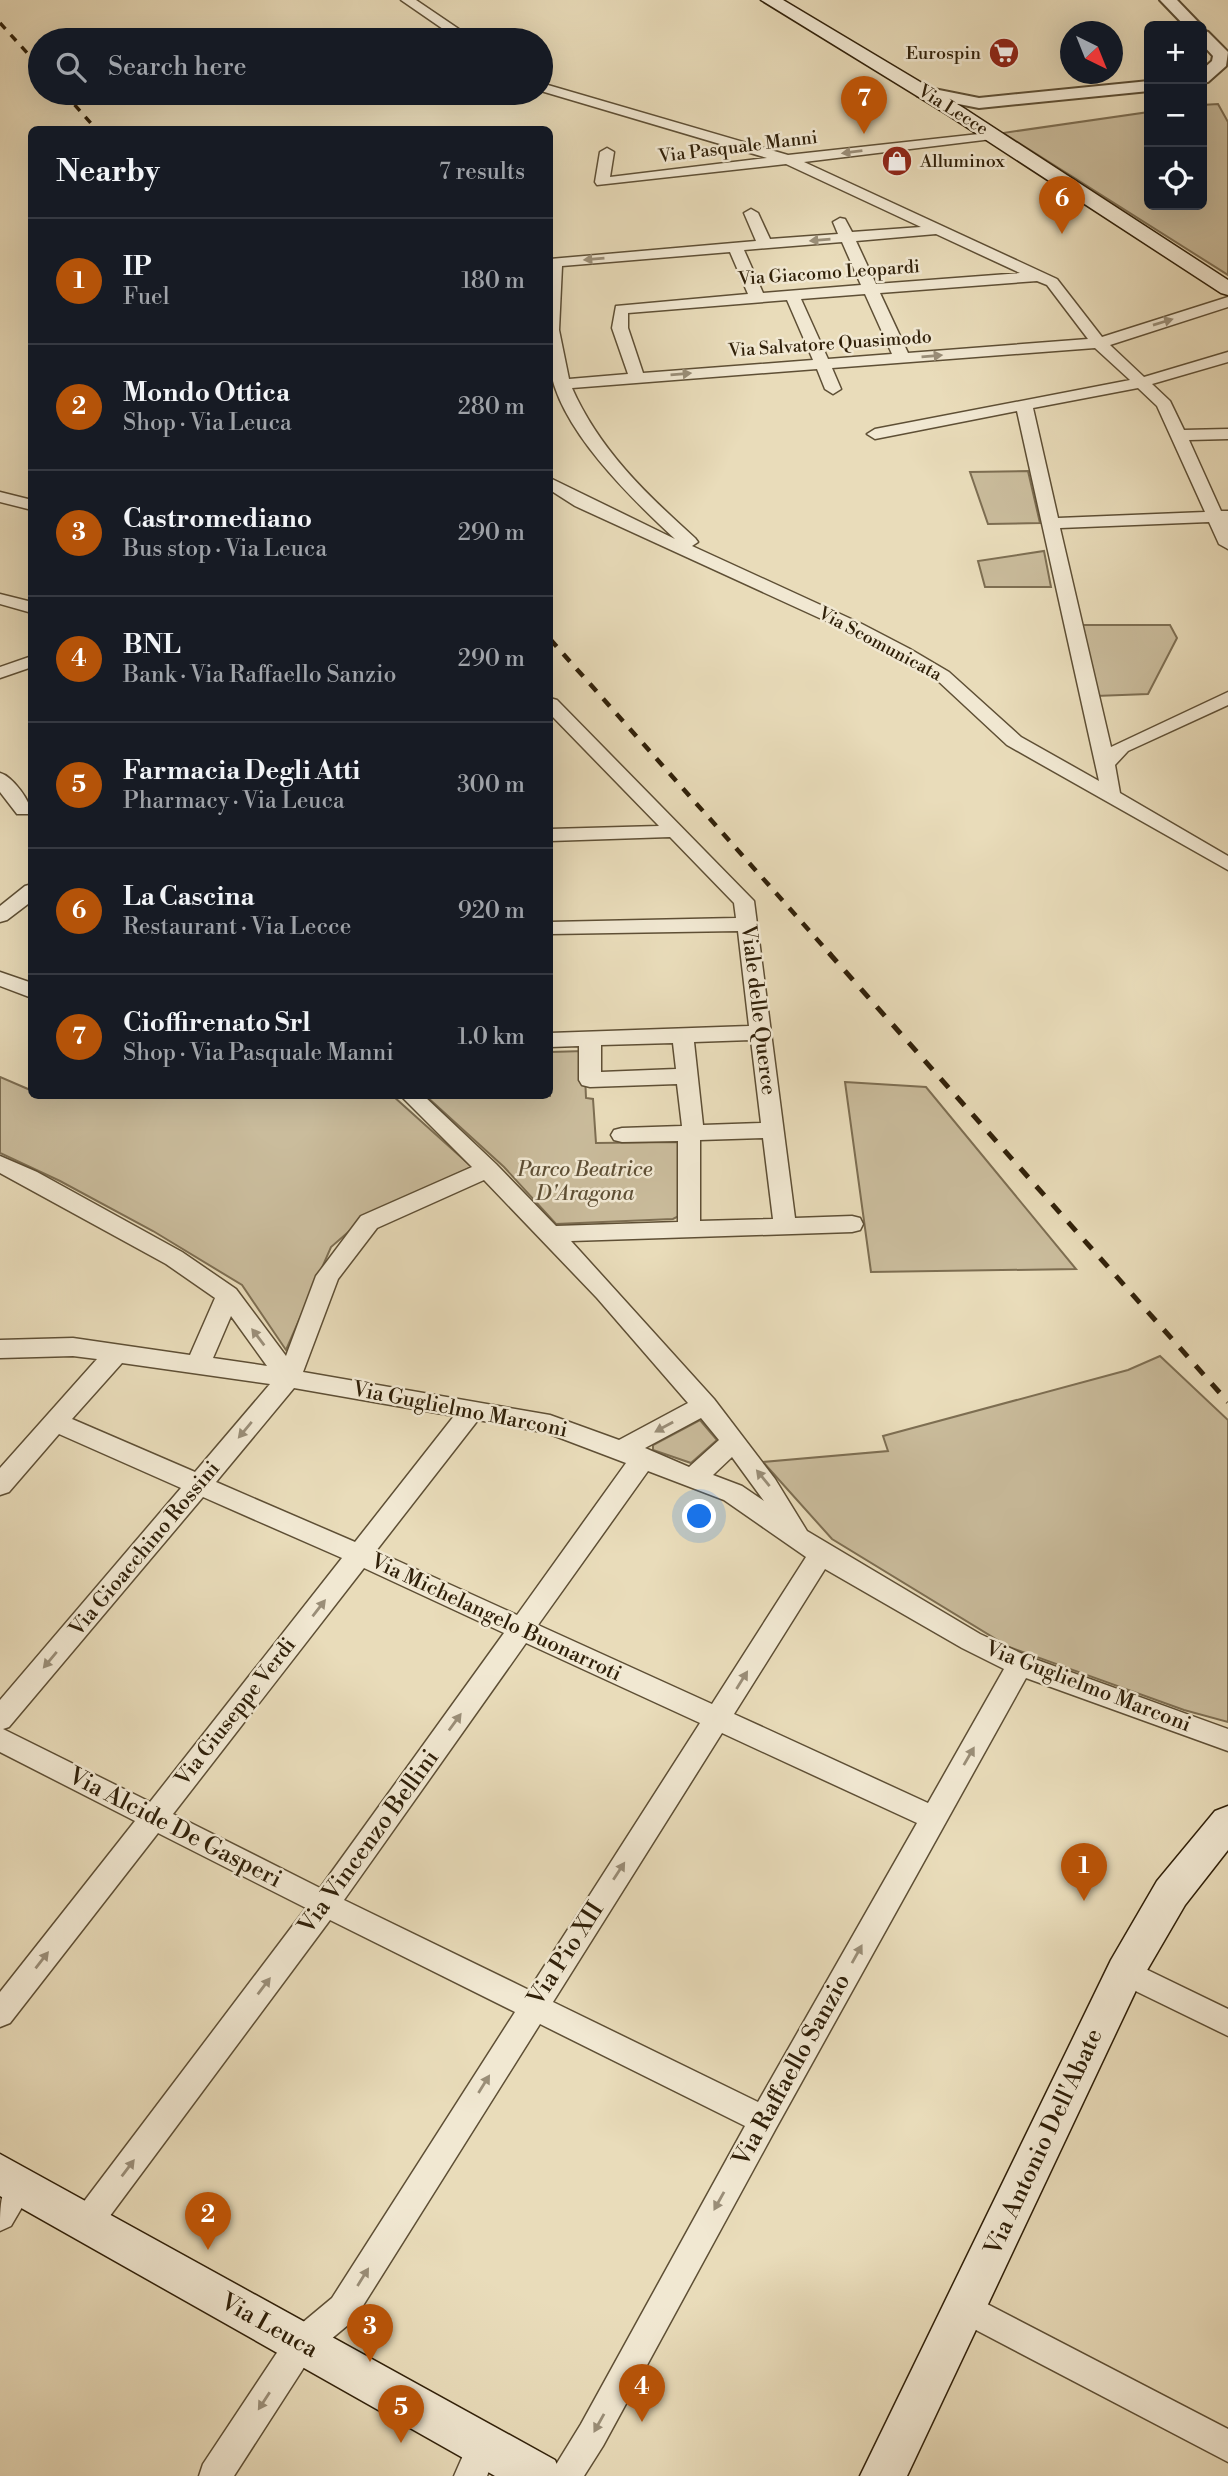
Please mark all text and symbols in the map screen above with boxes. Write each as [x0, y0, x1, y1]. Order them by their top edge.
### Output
north arrow [1060, 21, 1123, 84]
map controls [1144, 21, 1207, 210]
button: + [1144, 21, 1207, 84]
search box [28, 28, 553, 105]
supermarket icon: Eurospin [987, 36, 1021, 70]
place label: Eurospin [906, 42, 981, 65]
icon: search [52, 48, 90, 86]
text: Search here [108, 51, 247, 83]
pin: 7 [841, 76, 887, 134]
street label: Via Lecce [913, 79, 993, 141]
button: − [1144, 84, 1207, 147]
street label: Via Pasquale Manni [656, 126, 819, 168]
shop icon: Alluminox [880, 144, 914, 178]
one-way arrow [841, 147, 863, 158]
button: locate [1144, 147, 1207, 210]
place label: Alluminox [919, 150, 1005, 173]
text: Nearby [56, 153, 160, 191]
text: 7 results [439, 158, 525, 186]
pin: 6 [1039, 176, 1085, 234]
one-way arrow [809, 235, 831, 246]
text: IP [123, 251, 151, 283]
one-way arrow [582, 254, 604, 265]
street label: Via Giacomo Leopardi [736, 255, 921, 291]
text: 1 [73, 267, 85, 295]
text: 180 m [461, 267, 525, 295]
text: Fuel [123, 283, 169, 311]
one-way arrow [1153, 317, 1174, 327]
street label: Via Salvatore Quasimodo [727, 325, 932, 363]
one-way arrow [921, 350, 943, 361]
one-way arrow [670, 368, 692, 379]
text: Mondo Ottica [123, 377, 290, 409]
text: 2 [72, 393, 86, 421]
text: 280 m [458, 393, 525, 421]
text: Shop · Via Leuca [123, 409, 292, 437]
text: Castromediano [123, 503, 312, 535]
text: 3 [72, 519, 86, 547]
text: 290 m [458, 519, 525, 547]
text: Bus stop · Via Leuca [123, 535, 327, 563]
street label: Via Scomunicata [813, 601, 947, 687]
text: BNL [123, 629, 181, 661]
text: 4 [71, 645, 87, 673]
text: 290 m [458, 645, 525, 673]
text: Bank · Via Raffaello Sanzio [123, 661, 397, 689]
text: Farmacia Degli Atti [123, 755, 360, 787]
text: 5 [72, 771, 86, 799]
text: 300 m [457, 771, 525, 799]
text: Pharmacy · Via Leuca [123, 787, 345, 815]
text: La Cascina [123, 881, 254, 913]
text: 6 [72, 897, 86, 925]
text: 920 m [458, 897, 525, 925]
text: Restaurant · Via Lecce [123, 913, 351, 941]
street label: Viale delle Querce [735, 922, 781, 1097]
text: Cioffirenato Srl [123, 1007, 311, 1039]
text: 7 [72, 1023, 86, 1051]
text: 1.0 km [457, 1023, 525, 1051]
text: Shop · Via Pasquale Manni [123, 1039, 394, 1067]
park label: Parco Beatrice D'Aragona [517, 1157, 653, 1207]
one-way arrow [252, 1328, 266, 1346]
street label: Via Guglielmo Marconi [349, 1376, 570, 1444]
one-way arrow [654, 1421, 673, 1433]
one-way arrow [238, 1422, 253, 1439]
street label: Via Gioacchino Rossini [64, 1456, 226, 1643]
one-way arrow [756, 1469, 770, 1487]
your location [682, 1499, 716, 1533]
street label: Via Michelangelo Buonarroti [366, 1548, 626, 1688]
one-way arrow [311, 1599, 326, 1617]
street label: Via Giuseppe Verdi [170, 1633, 302, 1792]
street label: Via Guglielmo Marconi [980, 1635, 1195, 1738]
one-way arrow [43, 1651, 58, 1668]
one-way arrow [735, 1670, 748, 1689]
one-way arrow [448, 1713, 462, 1731]
street label: Via Vincenzo Bellini [291, 1744, 446, 1941]
one-way arrow [963, 1746, 975, 1765]
street label: Via Alcide De Gasperi [62, 1761, 287, 1895]
pin: 1 [1061, 1843, 1107, 1901]
one-way arrow [613, 1862, 626, 1881]
street label: Via Pio XII [521, 1896, 611, 2012]
one-way arrow [851, 1944, 863, 1963]
one-way arrow [34, 1952, 49, 1969]
street label: Via Raffaello Sanzio [726, 1968, 857, 2172]
one-way arrow [257, 1976, 271, 1995]
street label: Via Antonio Dell'Abate [978, 2024, 1110, 2261]
one-way arrow [478, 2074, 491, 2094]
one-way arrow [120, 2159, 134, 2177]
pin: 2 [185, 2192, 231, 2250]
one-way arrow [713, 2192, 725, 2211]
one-way arrow [357, 2267, 370, 2286]
street label: Via Leuca [214, 2287, 324, 2365]
pin: 3 [347, 2304, 393, 2362]
pin: 4 [619, 2364, 665, 2422]
pin: 5 [378, 2385, 424, 2443]
one-way arrow [257, 2392, 270, 2411]
one-way arrow [593, 2413, 605, 2433]

